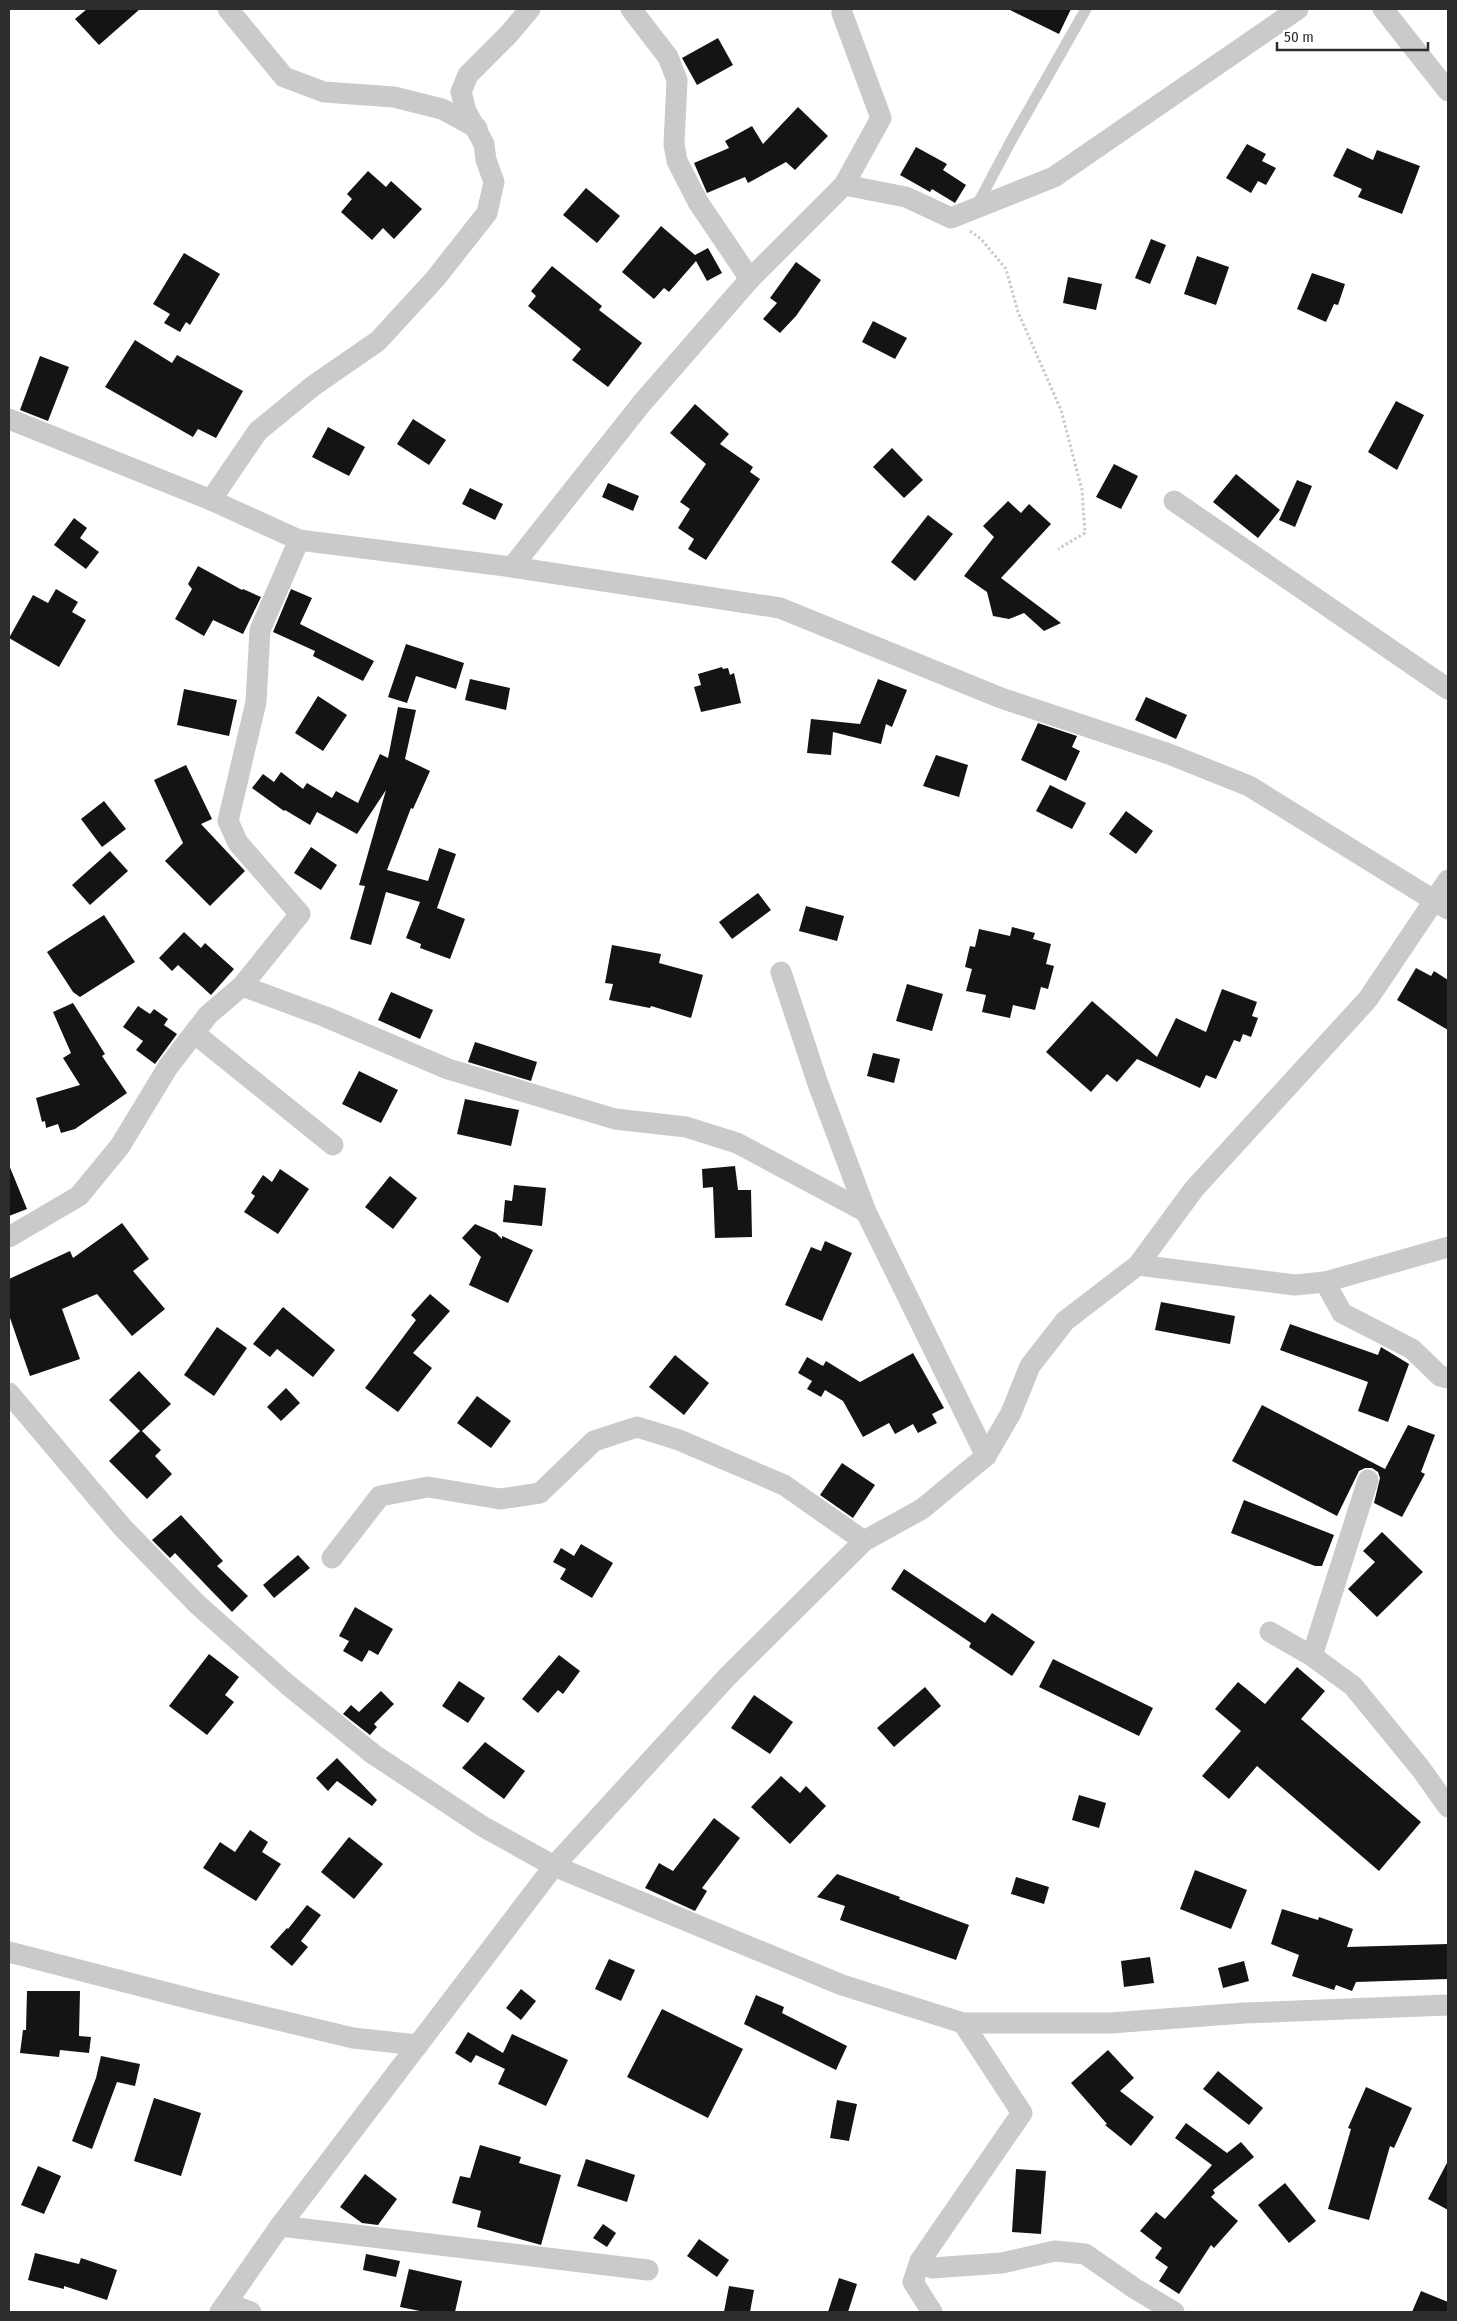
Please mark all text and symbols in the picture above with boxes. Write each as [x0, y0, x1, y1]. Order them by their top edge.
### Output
scale bar [1277, 20, 1428, 52]
text: 50 m [1284, 28, 1314, 46]

